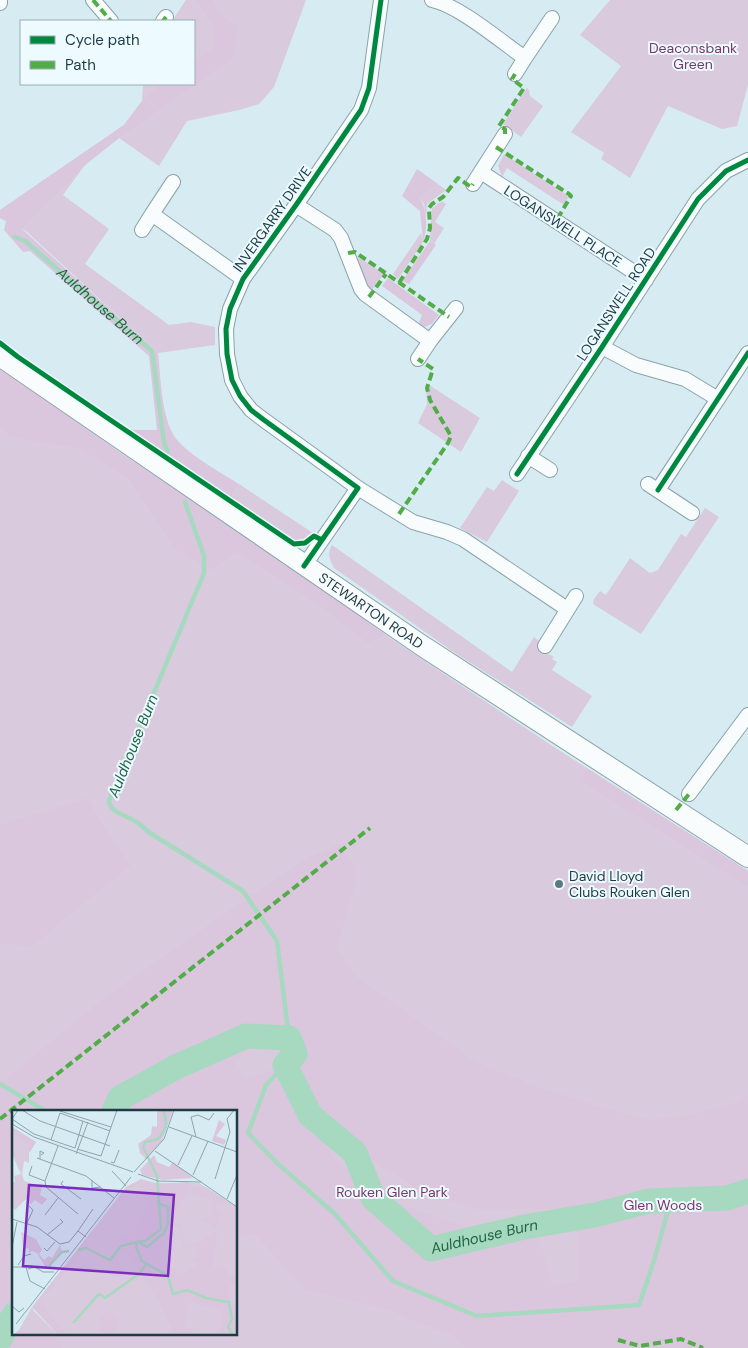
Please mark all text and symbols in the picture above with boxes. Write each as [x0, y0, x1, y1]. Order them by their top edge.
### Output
legend [20, 20, 195, 85]
text: Cycle path [65, 30, 140, 50]
park label: Deaconsbank Green [649, 39, 737, 73]
text: Path [65, 55, 96, 75]
street label: INVERGARRY DRIVE [229, 163, 315, 275]
street label: LOGANSWELL PLACE [501, 181, 625, 271]
street label: LOGANSWELL ROAD [572, 244, 660, 364]
water label: Auldhouse Burn [51, 262, 148, 350]
street label: STEWARTON ROAD [315, 568, 427, 653]
water label: Auldhouse Burn [103, 691, 163, 801]
place label: David Lloyd Clubs Rouken Glen [569, 867, 690, 901]
marker: David Lloyd Clubs Rouken Glen [553, 878, 565, 890]
inset map [12, 1110, 238, 1336]
park label: Rouken Glen Park [336, 1183, 448, 1201]
park label: Glen Woods [624, 1196, 702, 1214]
water label: Auldhouse Burn [428, 1215, 540, 1259]

